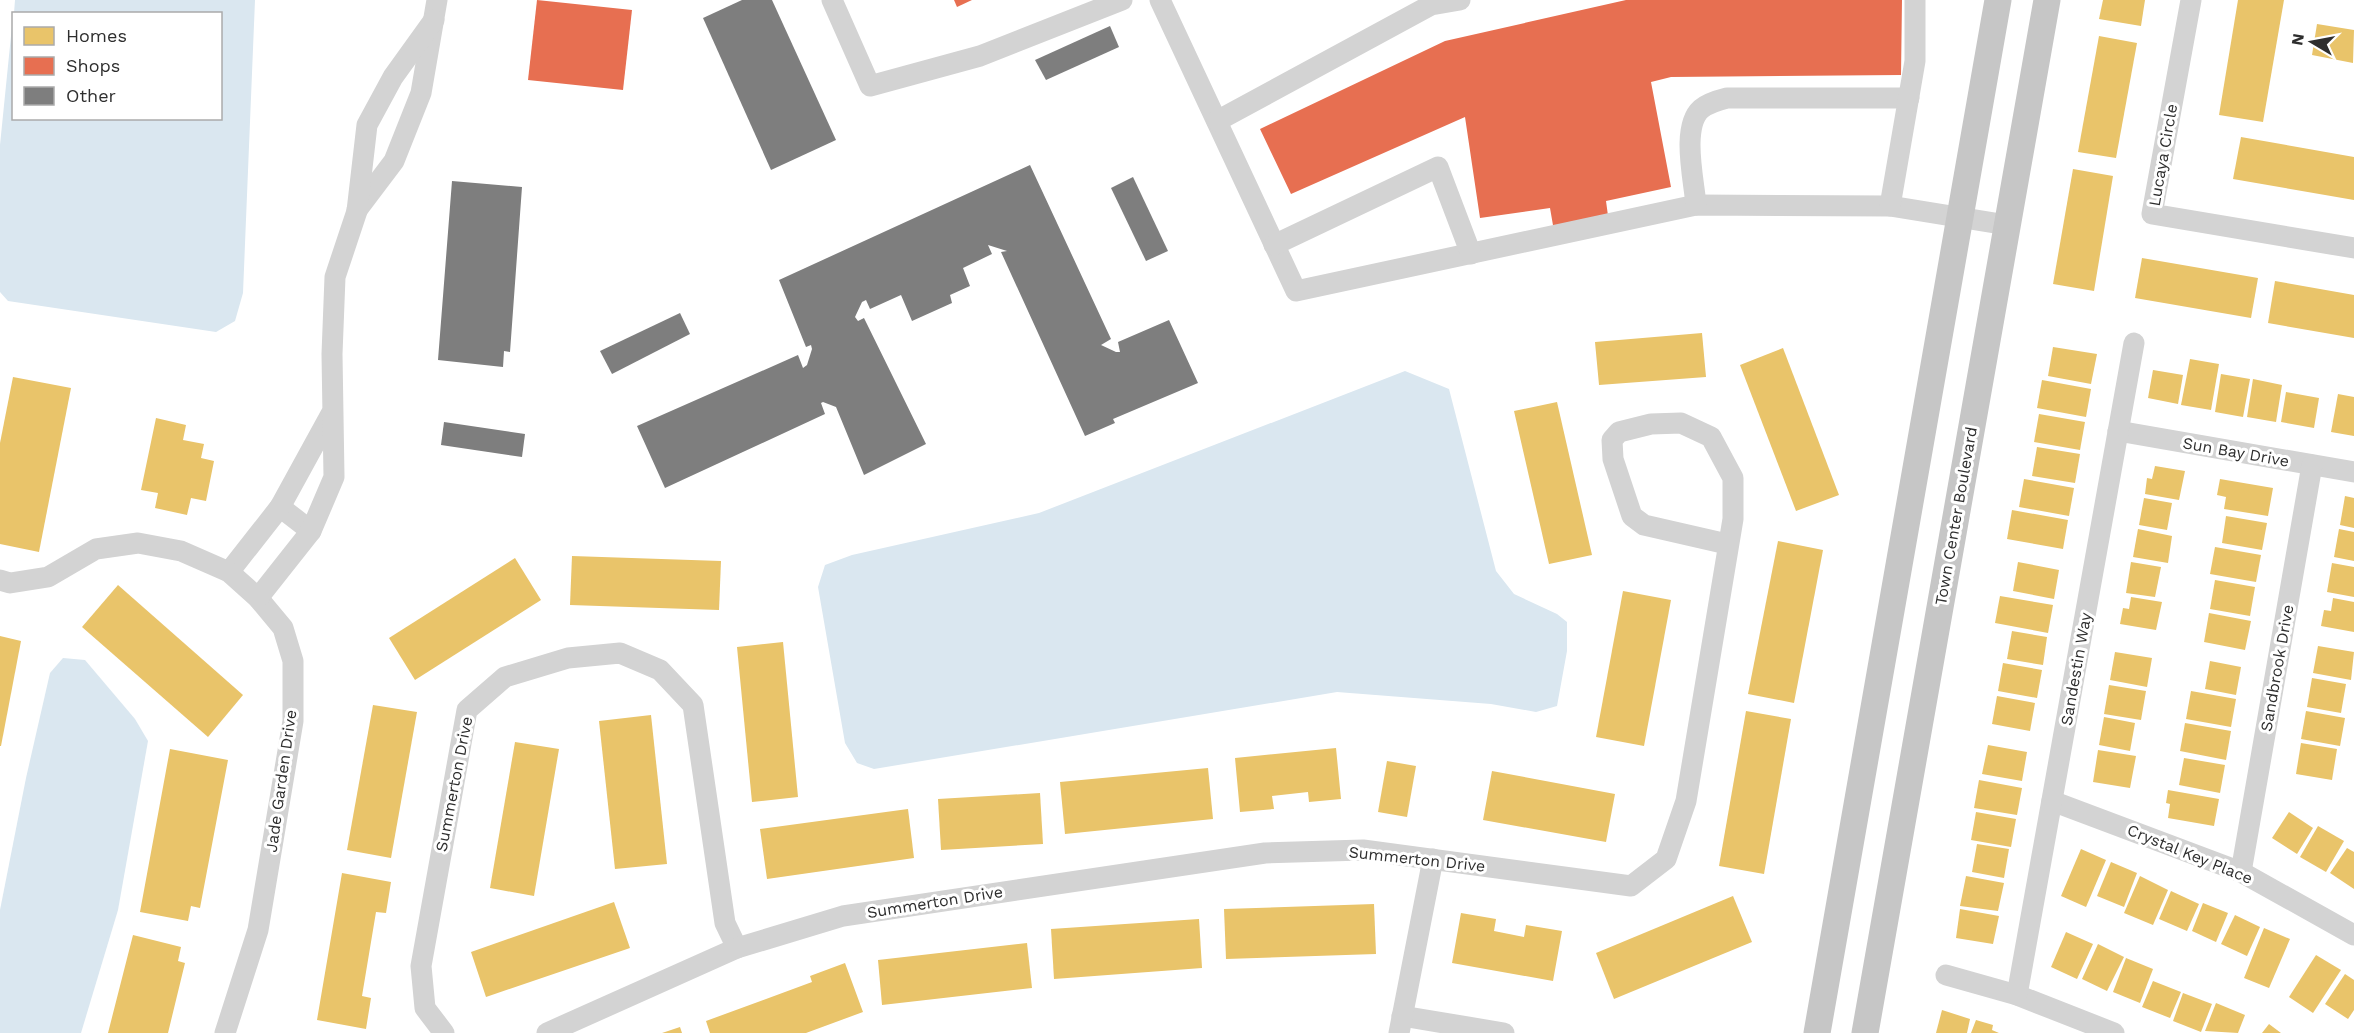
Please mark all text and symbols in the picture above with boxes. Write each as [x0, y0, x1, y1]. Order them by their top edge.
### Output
legend [12, 12, 222, 120]
north arrow [2282, 12, 2342, 72]
text: Homes [66, 25, 127, 46]
text: N [2287, 32, 2308, 47]
text: Shops [66, 55, 120, 76]
text: Other [66, 85, 116, 106]
street label: Lucaya Circle [2145, 102, 2181, 208]
street label: Town Center Boulevard [1931, 425, 1981, 607]
street label: Sun Bay Drive [2181, 433, 2291, 471]
street label: Sandbrook Drive [2256, 603, 2298, 733]
street label: Sandestin Way [2057, 610, 2095, 727]
street label: Jade Garden Drive [262, 708, 300, 854]
street label: Summerton Drive [432, 715, 476, 853]
street label: Crystal Key Place [2125, 820, 2255, 888]
street label: Summerton Drive [1348, 842, 1486, 876]
street label: Summerton Drive [866, 882, 1004, 922]

